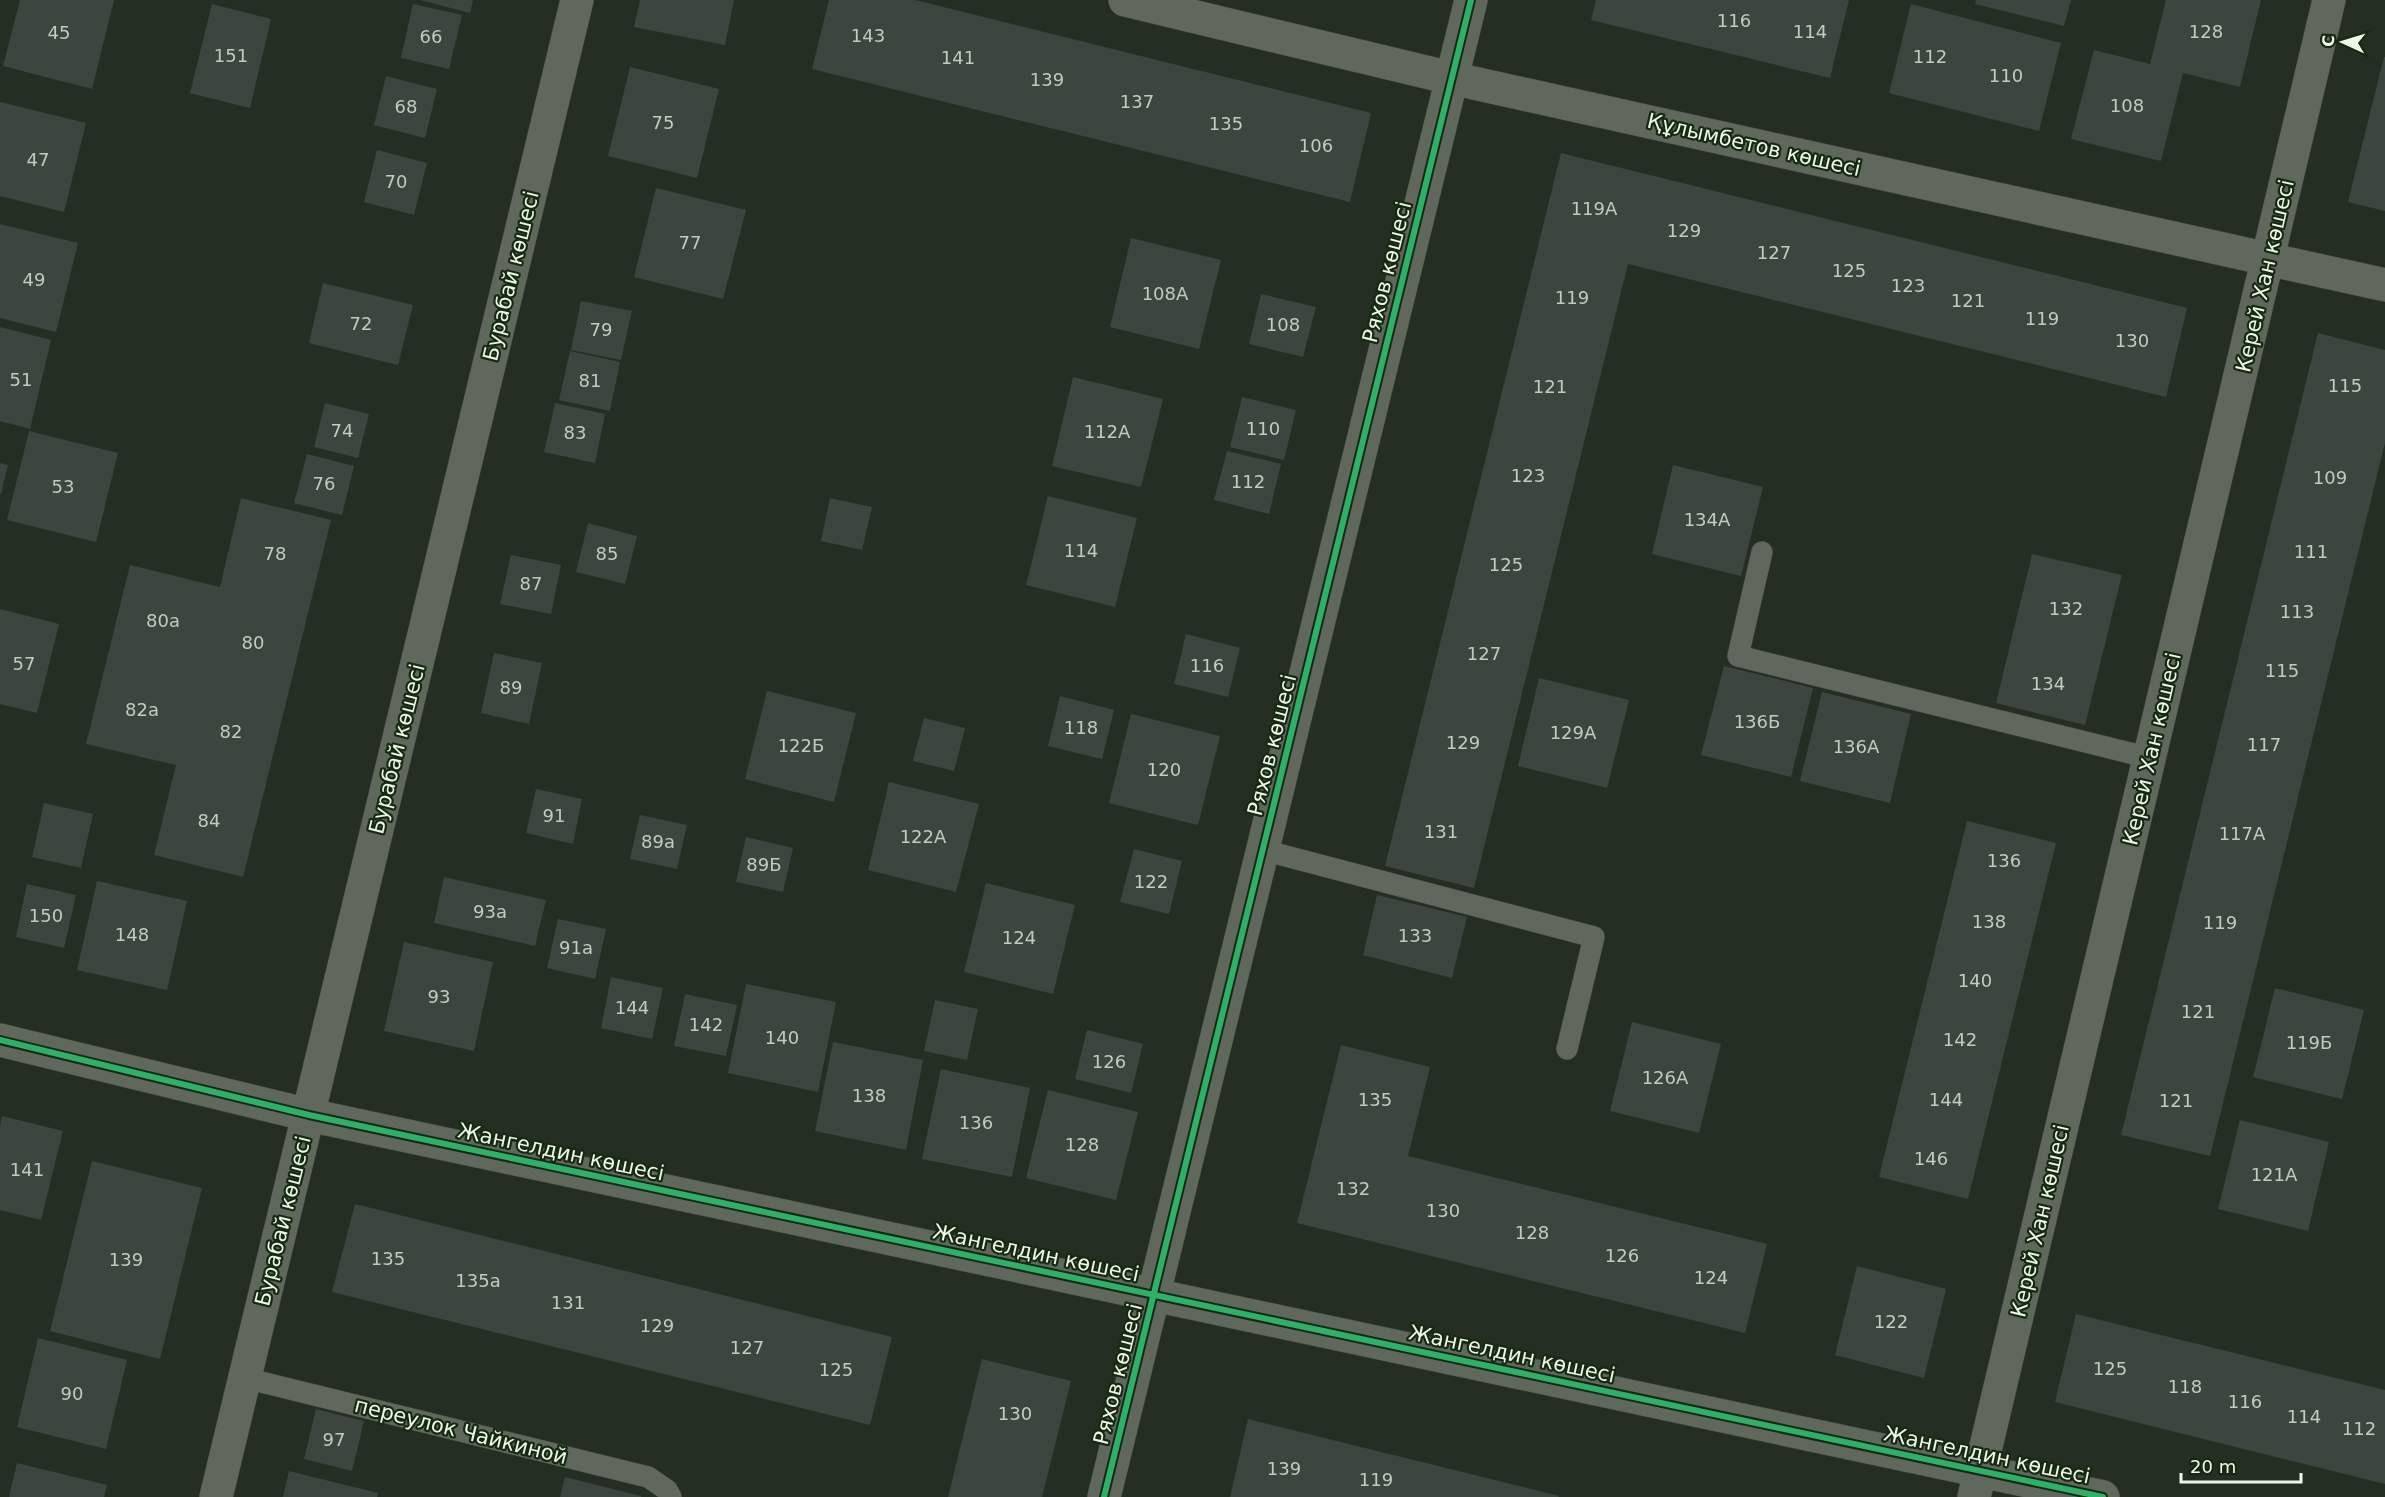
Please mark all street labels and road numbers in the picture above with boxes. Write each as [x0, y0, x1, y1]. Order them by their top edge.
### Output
street label: Құлымбетов көшесі [1645, 109, 1863, 181]
street label: Керей Хан көшесі [2231, 177, 2299, 375]
street label: Бурабай көшесі [478, 189, 544, 363]
street label: Ряхов көшесі [1358, 199, 1416, 345]
street label: Керей Хан көшесі [2118, 650, 2186, 848]
street label: Бурабай көшесі [364, 662, 430, 836]
street label: Ряхов көшесі [1243, 672, 1301, 818]
street label: Жангелдин көшесі [456, 1118, 666, 1186]
street label: Керей Хан көшесі [2006, 1122, 2074, 1320]
street label: Бурабай көшесі [250, 1134, 316, 1308]
street label: Жангелдин көшесі [931, 1219, 1141, 1287]
street label: Ряхов көшесі [1089, 1301, 1147, 1447]
street label: Жангелдин көшесі [1407, 1320, 1617, 1388]
street label: переулок Чайкиной [352, 1393, 570, 1469]
street label: Жангелдин көшесі [1882, 1421, 2092, 1489]

